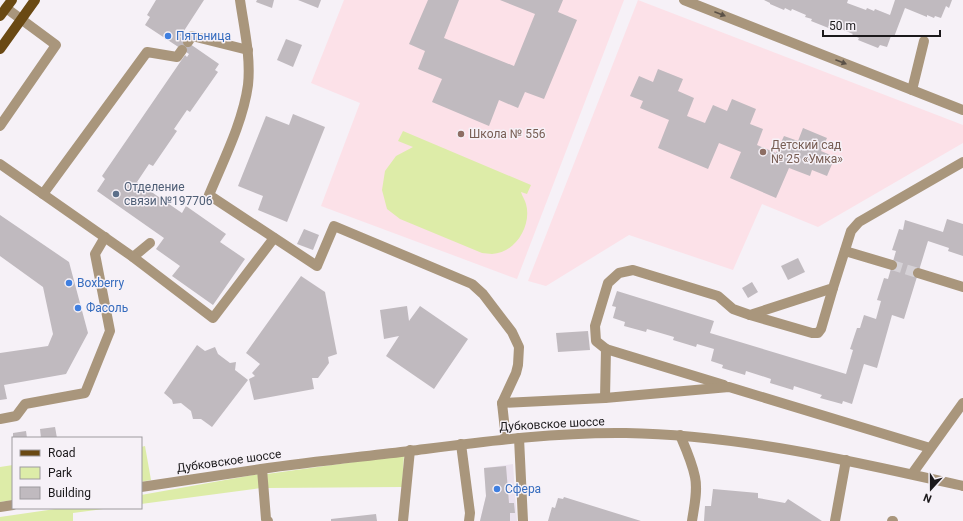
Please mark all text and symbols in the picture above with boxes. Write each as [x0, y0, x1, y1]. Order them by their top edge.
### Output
one-way arrow [714, 12, 726, 18]
scale bar [823, 12, 940, 38]
text: 50 m [829, 19, 856, 33]
place label: Пятьница [176, 29, 231, 43]
marker: Пятьница [163, 31, 173, 41]
one-way arrow [835, 59, 847, 65]
place label: Школа № 556 [469, 127, 546, 141]
marker: Школа № 556 [456, 129, 466, 139]
place label: Детский сад № 25 «Умка» [771, 138, 843, 166]
marker: Детский сад № 25 «Умка» [758, 147, 768, 157]
place label: Отделение связи №197706 [124, 180, 213, 208]
marker: Отделение связи №197706 [111, 189, 121, 199]
place label: Boxberry [77, 276, 124, 290]
marker: Boxberry [64, 278, 74, 288]
place label: Фасоль [86, 301, 128, 315]
marker: Фасоль [73, 303, 83, 313]
street label: Дубковское шоссе [499, 414, 605, 434]
legend [12, 437, 142, 509]
text: Road [48, 446, 76, 460]
street label: Дубковское шоссе [176, 447, 282, 475]
text: Park [48, 466, 73, 480]
north arrow [911, 469, 951, 509]
place label: Сфера [505, 482, 541, 496]
marker: Сфера [492, 484, 502, 494]
text: Building [48, 486, 91, 500]
text: N [921, 490, 934, 505]

